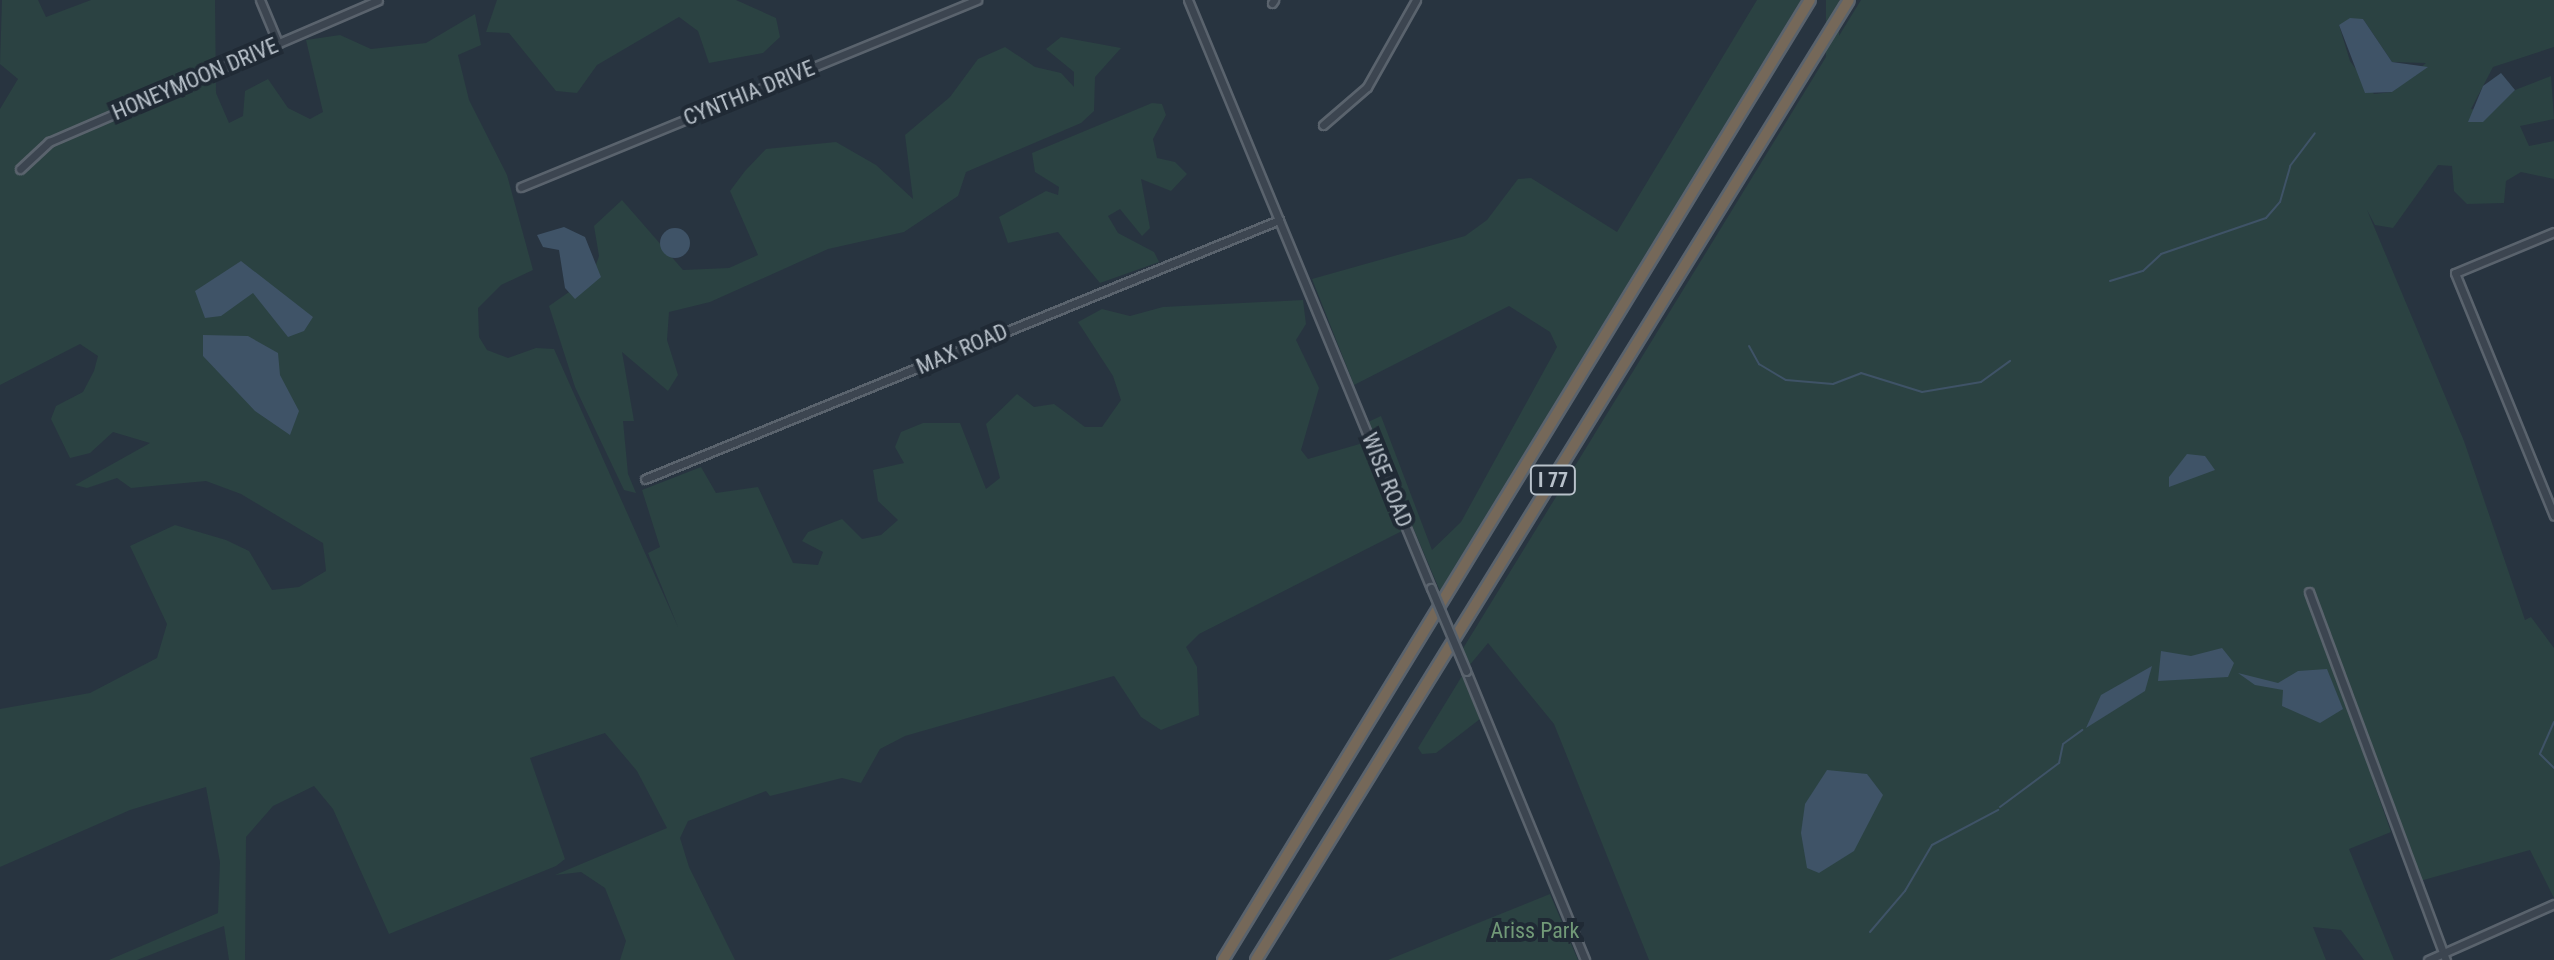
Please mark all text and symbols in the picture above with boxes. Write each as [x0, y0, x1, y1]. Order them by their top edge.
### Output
street label: HONEYMOON DRIVE [108, 32, 282, 126]
street label: CYNTHIA DRIVE [680, 55, 818, 131]
street label: MAX ROAD [912, 318, 1012, 380]
street label: WISE ROAD [1356, 429, 1418, 531]
road number: I 77 [1529, 464, 1577, 496]
park label: Ariss Park [1491, 918, 1579, 944]

